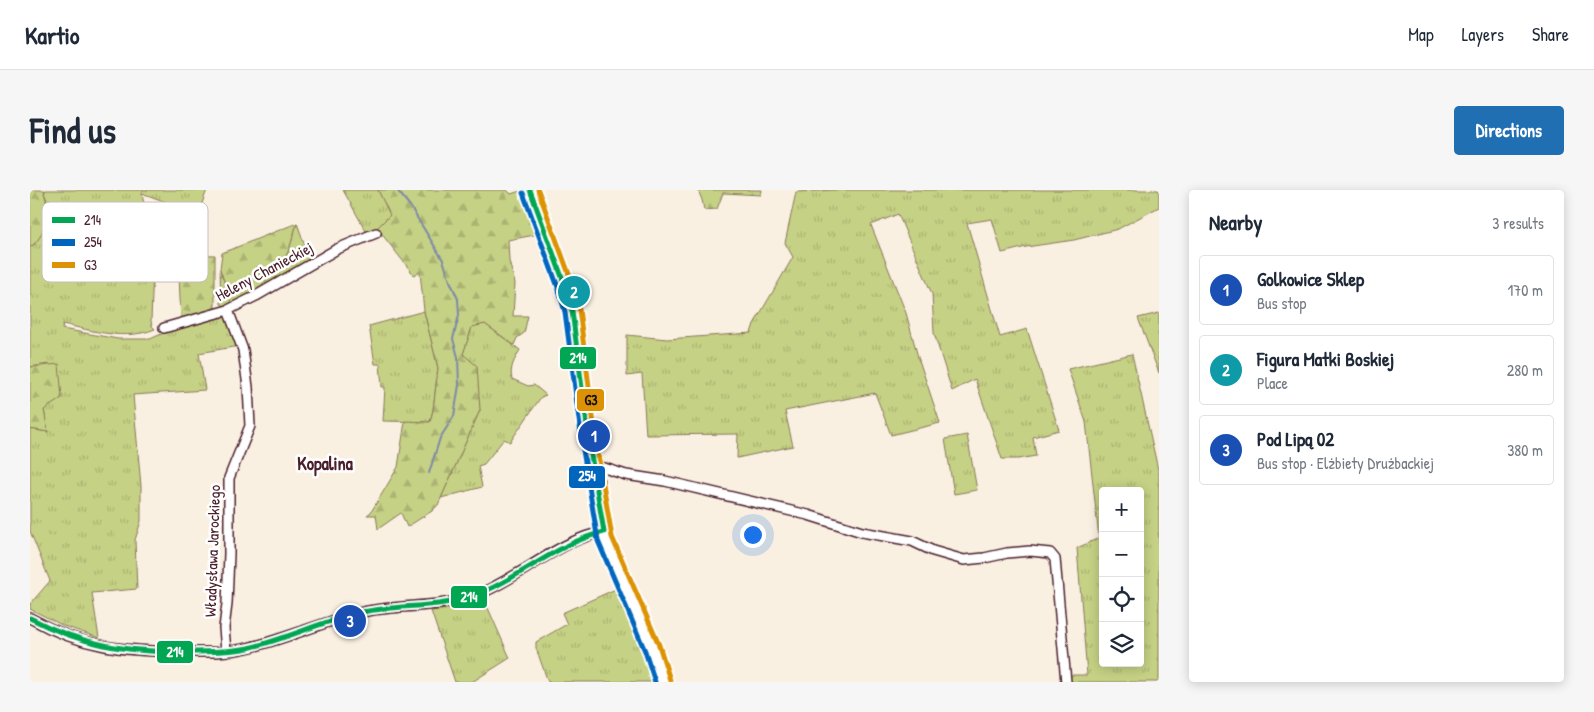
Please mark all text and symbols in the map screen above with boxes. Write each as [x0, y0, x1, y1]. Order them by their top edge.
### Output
text: Kartio [25, 19, 80, 51]
text: Map [1408, 22, 1434, 47]
text: Layers [1462, 22, 1504, 47]
text: Share [1532, 22, 1569, 47]
button: Directions [1454, 106, 1564, 155]
text: Find us [30, 107, 116, 154]
legend [42, 202, 208, 282]
text: Nearby [1209, 208, 1262, 237]
text: 214 [84, 210, 101, 229]
text: 3 results [1492, 212, 1544, 234]
text: 254 [84, 232, 102, 251]
street label: Heleny Chanieckiej [211, 236, 317, 306]
text: G3 [84, 255, 97, 274]
text: Golkowice Sklep [1257, 266, 1364, 292]
pin: 2 [558, 273, 590, 311]
text: 1 [1223, 279, 1229, 301]
text: 170 m [1508, 279, 1543, 301]
text: Bus stop [1257, 292, 1306, 314]
line badge: 214 [559, 346, 597, 370]
text: Figura Matki Boskiej [1257, 346, 1394, 372]
text: 214 [570, 348, 587, 367]
text: 2 [1222, 359, 1230, 381]
text: 280 m [1507, 359, 1543, 381]
text: Place [1257, 372, 1288, 394]
line badge: G3 [576, 388, 605, 412]
text: G3 [585, 390, 598, 409]
pin: 1 [578, 417, 610, 455]
text: Pod Lipą 02 [1257, 426, 1334, 452]
text: 3 [1222, 439, 1230, 461]
text: 380 m [1507, 439, 1543, 461]
district label: Kopalina [297, 451, 354, 477]
text: Bus stop · Elżbiety Drużbackiej [1257, 452, 1434, 474]
line badge: 254 [568, 465, 606, 489]
text: 254 [578, 466, 597, 485]
street label: Władysława Jarockiego [199, 484, 225, 617]
map controls [1099, 487, 1144, 667]
button: + [1099, 487, 1144, 532]
your location [740, 522, 766, 548]
button: − [1099, 532, 1144, 577]
button: locate [1099, 577, 1144, 622]
line badge: 214 [450, 585, 488, 609]
text: 214 [461, 587, 478, 606]
pin: 3 [334, 602, 366, 640]
button: layers [1099, 622, 1144, 667]
line badge: 214 [156, 640, 194, 664]
text: 214 [167, 642, 184, 661]

